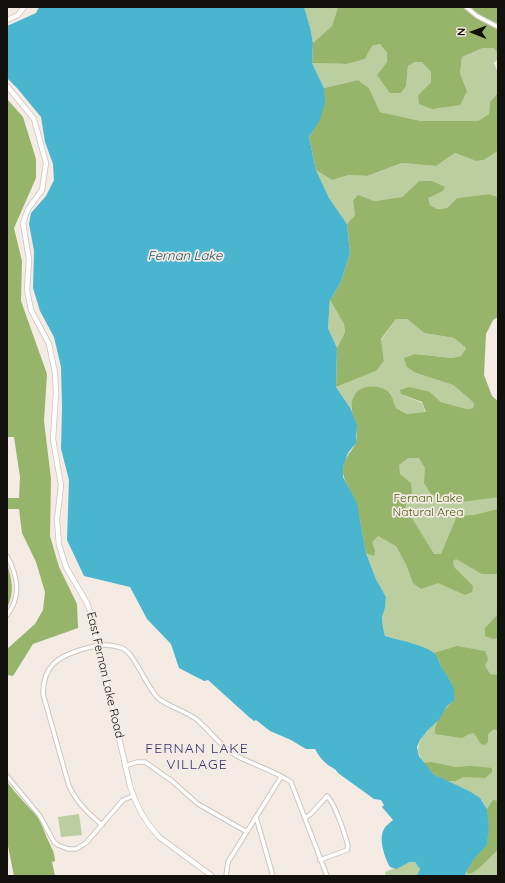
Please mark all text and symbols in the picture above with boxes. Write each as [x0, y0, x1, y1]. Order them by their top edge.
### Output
north arrow [453, 12, 493, 52]
text: N [454, 28, 468, 36]
water label: Fernan Lake [148, 248, 222, 264]
park label: Fernan Lake Natural Area [393, 491, 463, 519]
street label: East Fernan Lake Road [83, 610, 127, 740]
district label: FERNAN LAKE VILLAGE [145, 741, 249, 774]

